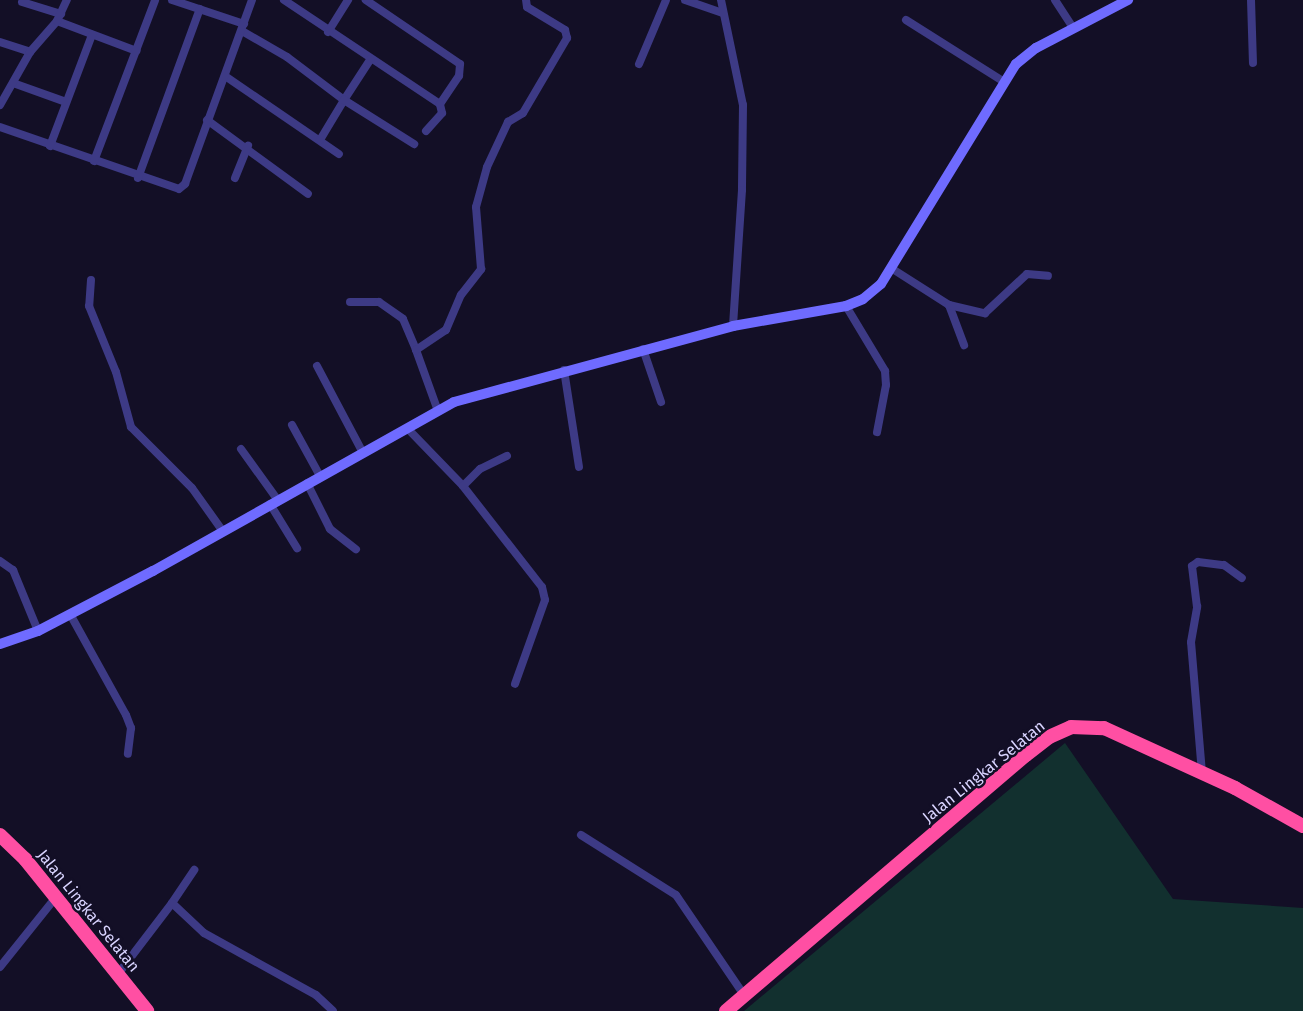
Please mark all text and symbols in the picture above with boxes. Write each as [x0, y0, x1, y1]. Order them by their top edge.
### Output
street label: Jalan Lingkar Selatan [919, 717, 1049, 827]
street label: Jalan Lingkar Selatan [33, 846, 143, 976]

